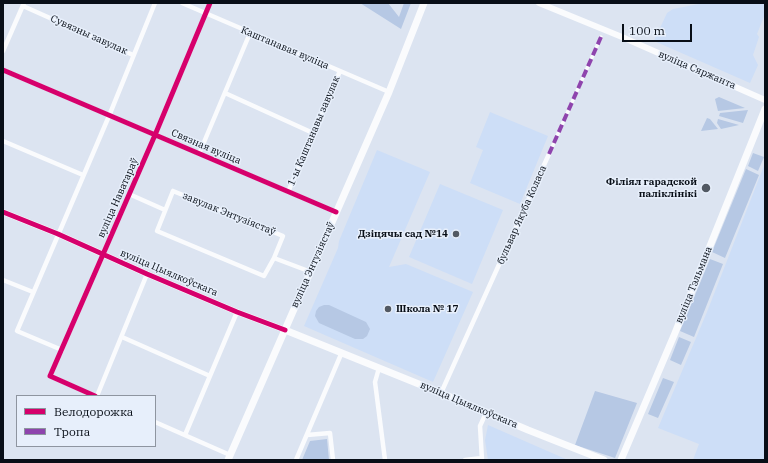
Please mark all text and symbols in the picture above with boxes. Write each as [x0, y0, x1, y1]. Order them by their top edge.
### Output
street label: Сувязны завулак [49, 13, 129, 57]
scale bar [624, 16, 694, 42]
text: 100 m [629, 23, 665, 38]
street label: Каштанавая вуліца [239, 24, 331, 72]
street label: вуліца Сяржанта [657, 48, 737, 92]
street label: 1-ы Каштанавы завулак [285, 74, 343, 188]
street label: Связная вуліца [169, 127, 243, 167]
street label: вуліца Наватараў [95, 156, 141, 240]
street label: бульвар Якуба Коласа [495, 164, 549, 266]
place label: Філіял гарадской паліклінікі [606, 176, 697, 200]
marker: Філіял гарадской паліклінікі [700, 182, 712, 194]
street label: завулак Энтузіястаў [181, 190, 277, 238]
street label: вуліца Энтузіястаў [289, 220, 337, 310]
place label: Дзіцячы сад №14 [358, 228, 448, 240]
marker: Дзіцячы сад №14 [451, 229, 461, 239]
street label: вуліца Тэльмана [673, 245, 715, 325]
street label: вуліца Цыялкоўскага [118, 247, 220, 299]
place label: Школа № 17 [396, 303, 459, 315]
marker: Школа № 17 [383, 304, 393, 314]
street label: вуліца Цыялкоўскага [418, 379, 520, 431]
legend [16, 395, 156, 447]
text: Велодорожка [54, 404, 133, 419]
text: Тропа [54, 424, 90, 439]

